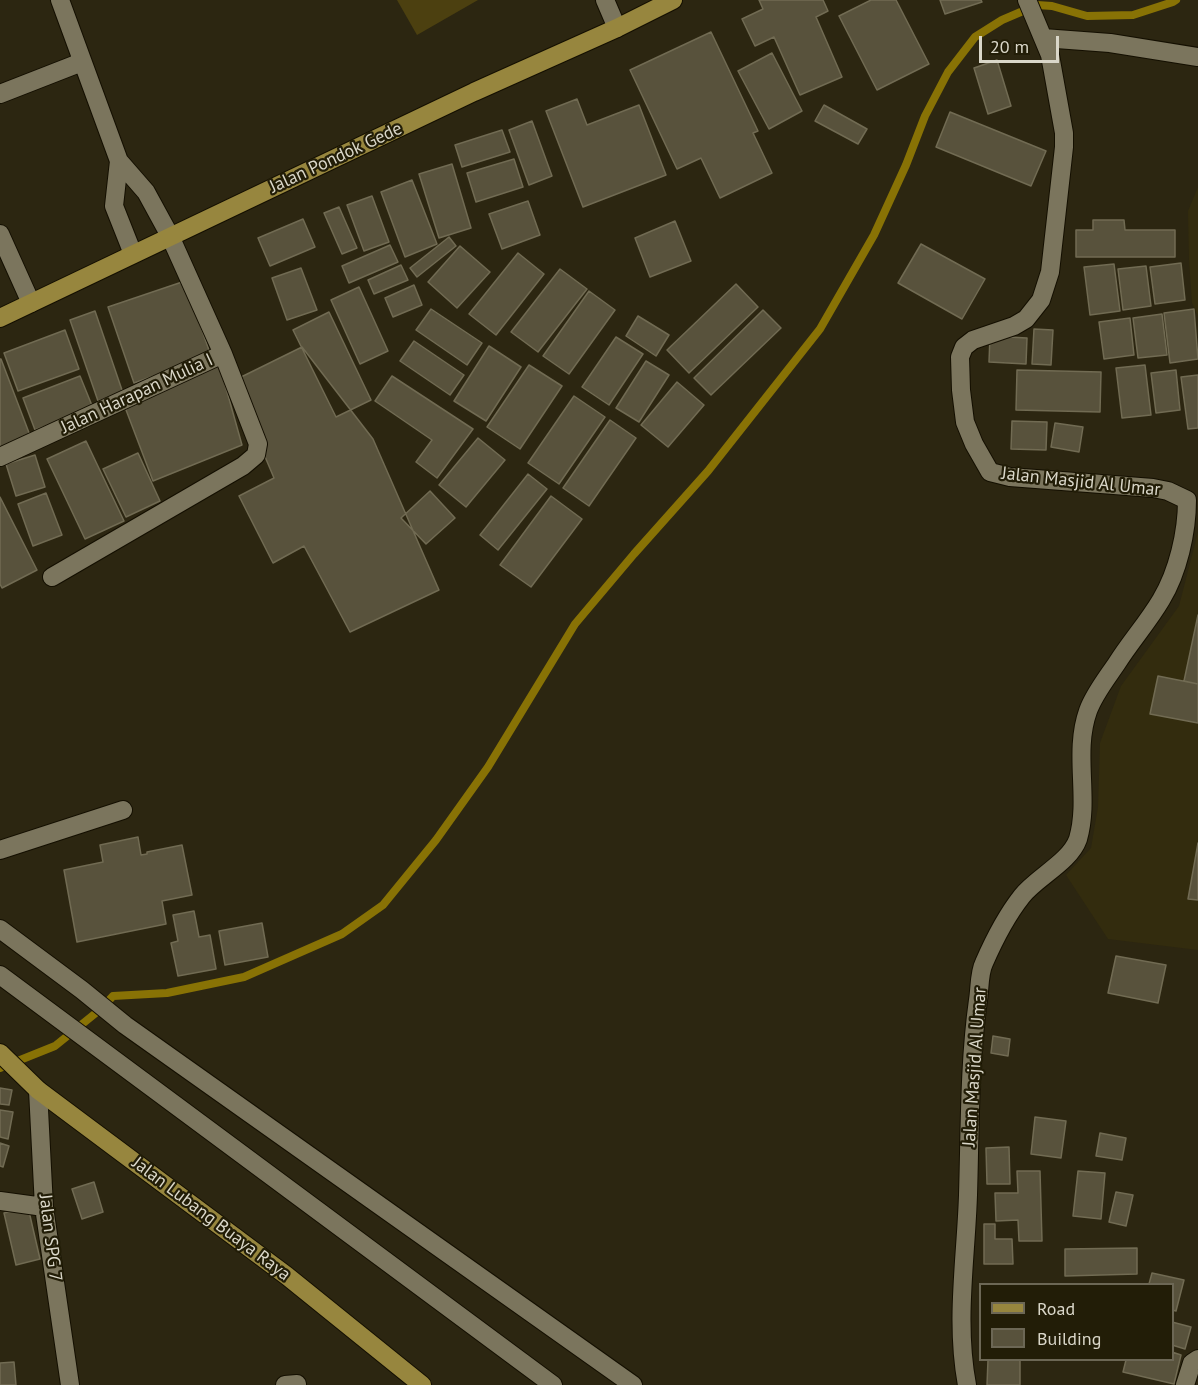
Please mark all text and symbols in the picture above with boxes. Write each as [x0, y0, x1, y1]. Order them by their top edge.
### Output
scale bar [982, 24, 1062, 62]
text: 20 m [990, 35, 1029, 58]
street label: Jalan Pondok Gede [266, 118, 406, 198]
street label: Jalan Harapan Mulia I [57, 349, 217, 439]
street label: Jalan Masjid Al Umar [1000, 463, 1162, 501]
street label: Jalan Masjid Al Umar [959, 987, 991, 1147]
street label: Jalan Lubang Buaya Raya [128, 1152, 294, 1286]
street label: Jalan SPG 7 [34, 1193, 66, 1283]
legend [979, 1283, 1174, 1361]
text: Road [1037, 1297, 1075, 1320]
text: Building [1037, 1327, 1101, 1350]

